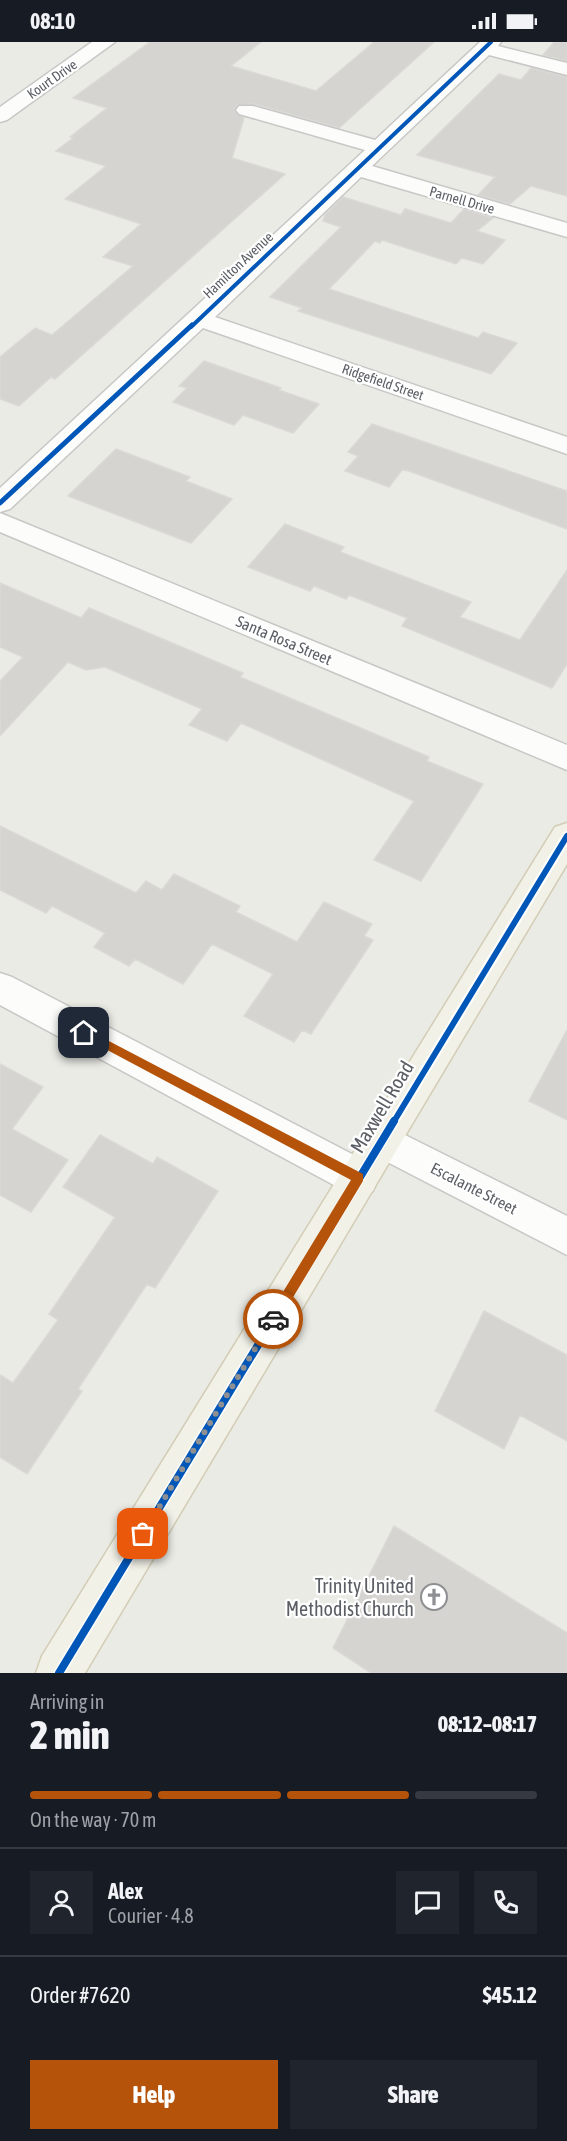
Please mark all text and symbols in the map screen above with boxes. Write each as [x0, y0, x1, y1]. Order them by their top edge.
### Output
text: 08:10 [30, 8, 75, 34]
street label: Kourt Drive [24, 56, 80, 102]
street label: Parnell Drive [428, 183, 496, 217]
street label: Hamilton Avenue [200, 229, 276, 301]
street label: Ridgefield Street [340, 361, 426, 403]
street label: Santa Rosa Street [234, 612, 335, 668]
pin [58, 1007, 109, 1058]
icon: home [67, 1016, 100, 1049]
street label: Maxwell Road [345, 1057, 418, 1157]
street label: Escalante Street [428, 1159, 520, 1218]
courier [243, 1289, 303, 1349]
icon: car [257, 1303, 290, 1336]
pin [117, 1508, 168, 1559]
icon: bag [126, 1517, 159, 1550]
place label: Trinity United Methodist Church [286, 1574, 414, 1620]
church icon: Trinity United Methodist Church [419, 1582, 449, 1612]
text: Arriving in [30, 1690, 104, 1713]
text: 08:12–08:17 [438, 1711, 537, 1737]
text: 2 min [30, 1713, 110, 1757]
text: On the way · 70 m [30, 1808, 156, 1831]
button: person [30, 1871, 93, 1934]
button: chat [396, 1871, 459, 1934]
button: phone [474, 1871, 537, 1934]
text: Alex [108, 1878, 143, 1904]
text: Courier · 4.8 [108, 1904, 194, 1927]
text: Order #7620 [30, 1982, 130, 2008]
text: $45.12 [482, 1982, 537, 2008]
button: Help [30, 2060, 278, 2129]
button: Share [290, 2060, 537, 2129]

